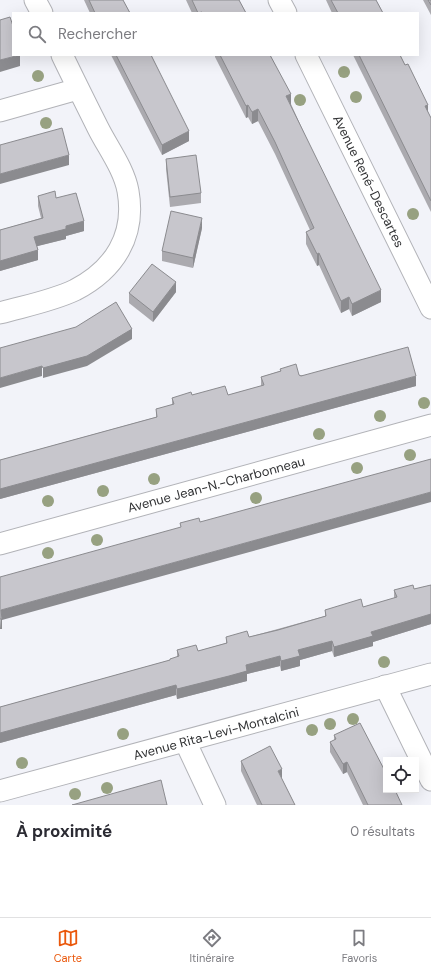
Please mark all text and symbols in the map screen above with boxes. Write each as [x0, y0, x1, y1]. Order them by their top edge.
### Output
search box [12, 12, 419, 56]
icon: search [26, 23, 48, 45]
text: Rechercher [58, 24, 137, 44]
street label: Avenue René-Descartes [329, 112, 408, 250]
street label: Avenue Jean-N.-Charbonneau [126, 453, 307, 516]
street label: Avenue Rita-Levi-Montalcini [131, 703, 301, 764]
map controls [383, 757, 419, 793]
button: locate [383, 757, 419, 793]
text: À proximité [16, 820, 112, 842]
text: 0 résultats [350, 823, 415, 840]
tab: Carte [54, 927, 82, 965]
tab: Itinéraire [189, 927, 234, 965]
tab: Favoris [342, 927, 377, 965]

